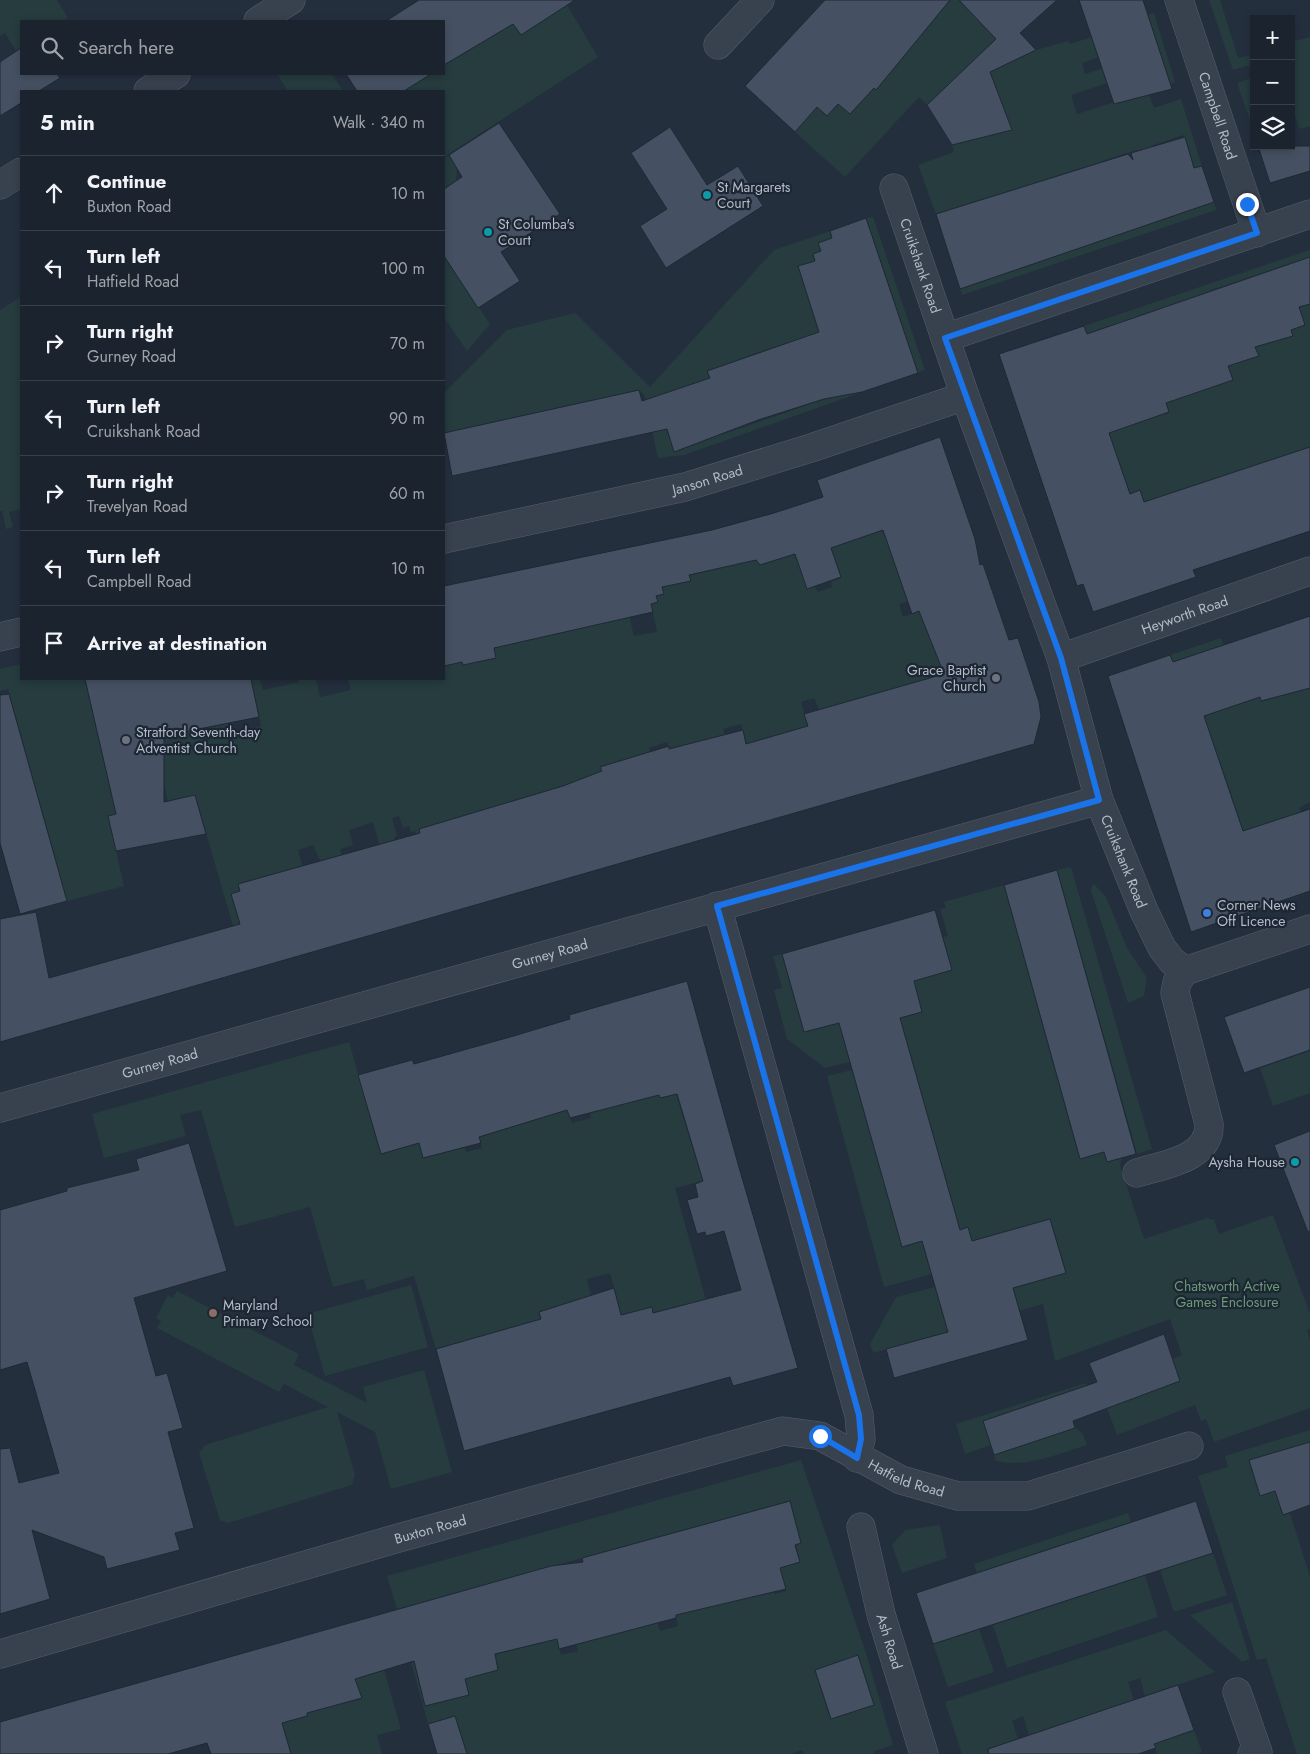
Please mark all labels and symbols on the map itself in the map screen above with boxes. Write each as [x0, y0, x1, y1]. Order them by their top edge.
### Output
street label: Campbell Road [1194, 69, 1242, 162]
place label: St Margarets Court [717, 177, 791, 213]
marker: St Margarets Court [701, 189, 713, 201]
route end [1236, 193, 1259, 216]
place label: St Columba's Court [498, 214, 575, 250]
street label: Cruikshank Road [895, 215, 946, 316]
marker: St Columba's Court [482, 226, 494, 238]
street label: Janson Road [668, 460, 745, 500]
street label: Heyworth Road [1139, 590, 1231, 639]
place label: Grace Baptist Church [907, 660, 987, 696]
marker: Grace Baptist Church [990, 672, 1002, 684]
place label: Stratford Seventh-day Adventist Church [136, 722, 261, 758]
marker: Stratford Seventh-day Adventist Church [120, 734, 132, 746]
street label: Cruikshank Road [1096, 812, 1152, 911]
place label: Corner News Off Licence [1217, 895, 1296, 931]
marker: Corner News Off Licence [1201, 907, 1213, 919]
street label: Gurney Road [510, 934, 590, 974]
street label: Gurney Road [120, 1043, 200, 1083]
place label: Aysha House [1209, 1152, 1285, 1172]
marker: Aysha House [1289, 1156, 1301, 1168]
park label: Chatsworth Active Games Enclosure [1174, 1276, 1280, 1312]
place label: Maryland Primary School [223, 1295, 312, 1331]
marker: Maryland Primary School [207, 1307, 219, 1319]
route start [809, 1425, 832, 1448]
street label: Hatfield Road [865, 1454, 947, 1502]
street label: Buxton Road [392, 1510, 469, 1549]
street label: Ash Road [872, 1611, 907, 1671]

